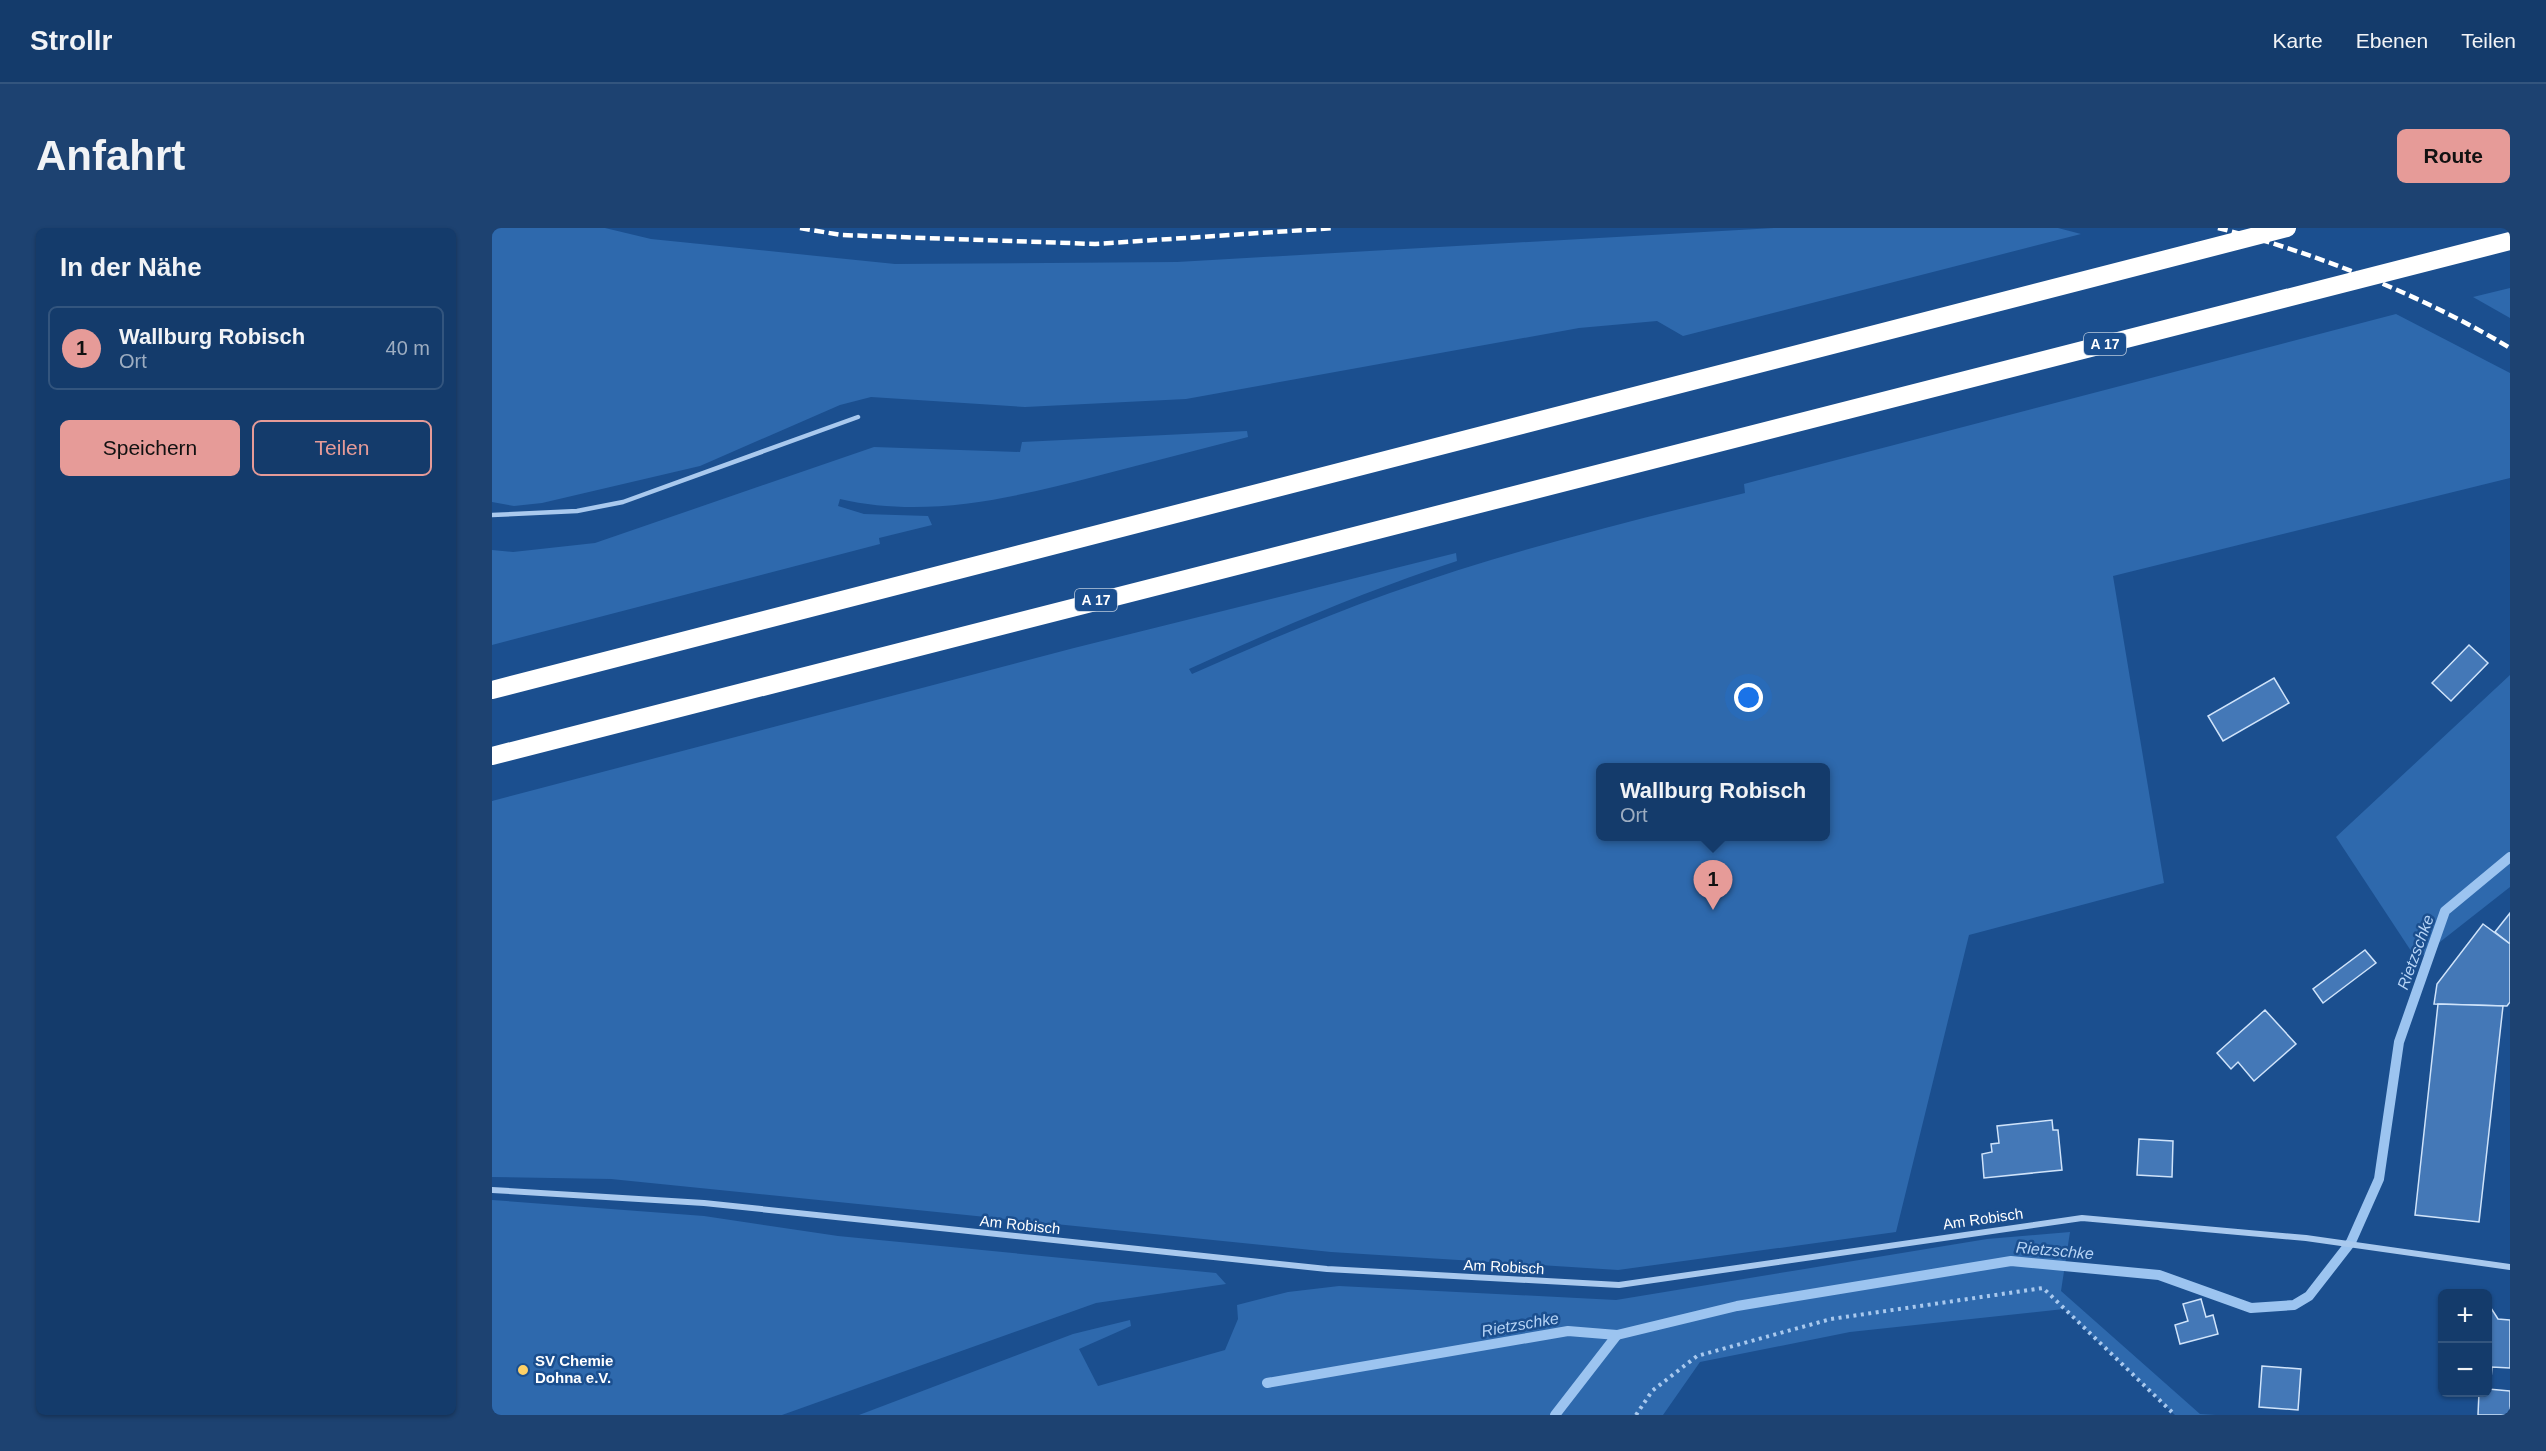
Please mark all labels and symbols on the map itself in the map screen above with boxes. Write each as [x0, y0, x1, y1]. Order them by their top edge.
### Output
road number: A 17 [2084, 333, 2126, 355]
road number: A 17 [1075, 589, 1117, 611]
your location [1734, 683, 1763, 712]
pin: 1 [1694, 860, 1732, 910]
water label: Rietzschke [2394, 912, 2437, 992]
street label: Am Robisch [1942, 1204, 2024, 1233]
street label: Am Robisch [979, 1212, 1061, 1237]
water label: Rietzschke [2015, 1239, 2095, 1262]
street label: Am Robisch [1463, 1256, 1545, 1277]
water label: Rietzschke [1480, 1309, 1560, 1340]
place label: SV Chemie Dohna e.V. [535, 1352, 613, 1386]
marker: SV Chemie Dohna e.V. [516, 1363, 530, 1377]

